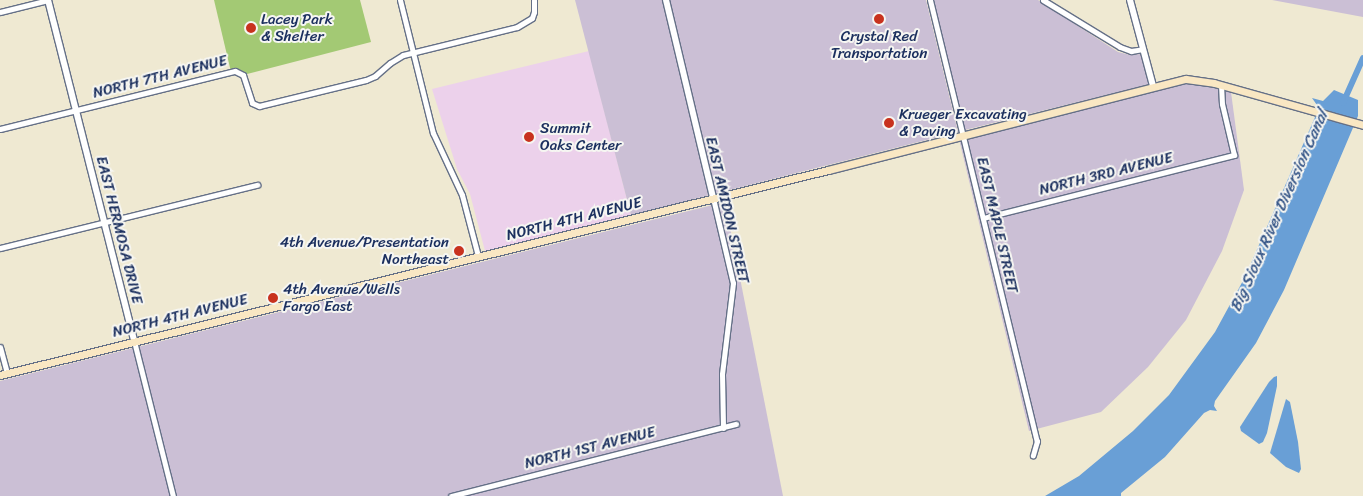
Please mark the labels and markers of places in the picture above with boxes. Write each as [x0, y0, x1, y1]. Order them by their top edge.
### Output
place label: Lacey Park & Shelter [261, 10, 333, 45]
marker: Crystal Red Transportation [873, 13, 885, 25]
marker: Lacey Park & Shelter [245, 22, 257, 34]
place label: Crystal Red Transportation [831, 27, 927, 62]
place label: Krueger Excavating & Paving [899, 105, 1027, 140]
marker: Krueger Excavating & Paving [883, 117, 895, 129]
place label: Summit Oaks Center [540, 119, 622, 154]
marker: Summit Oaks Center [522, 130, 536, 144]
place label: 4th Avenue/Presentation Northeast [280, 233, 449, 268]
marker: 4th Avenue/Presentation Northeast [453, 245, 465, 257]
place label: 4th Avenue/Wells Fargo East [283, 280, 400, 315]
marker: 4th Avenue/Wells Fargo East [267, 292, 279, 304]

